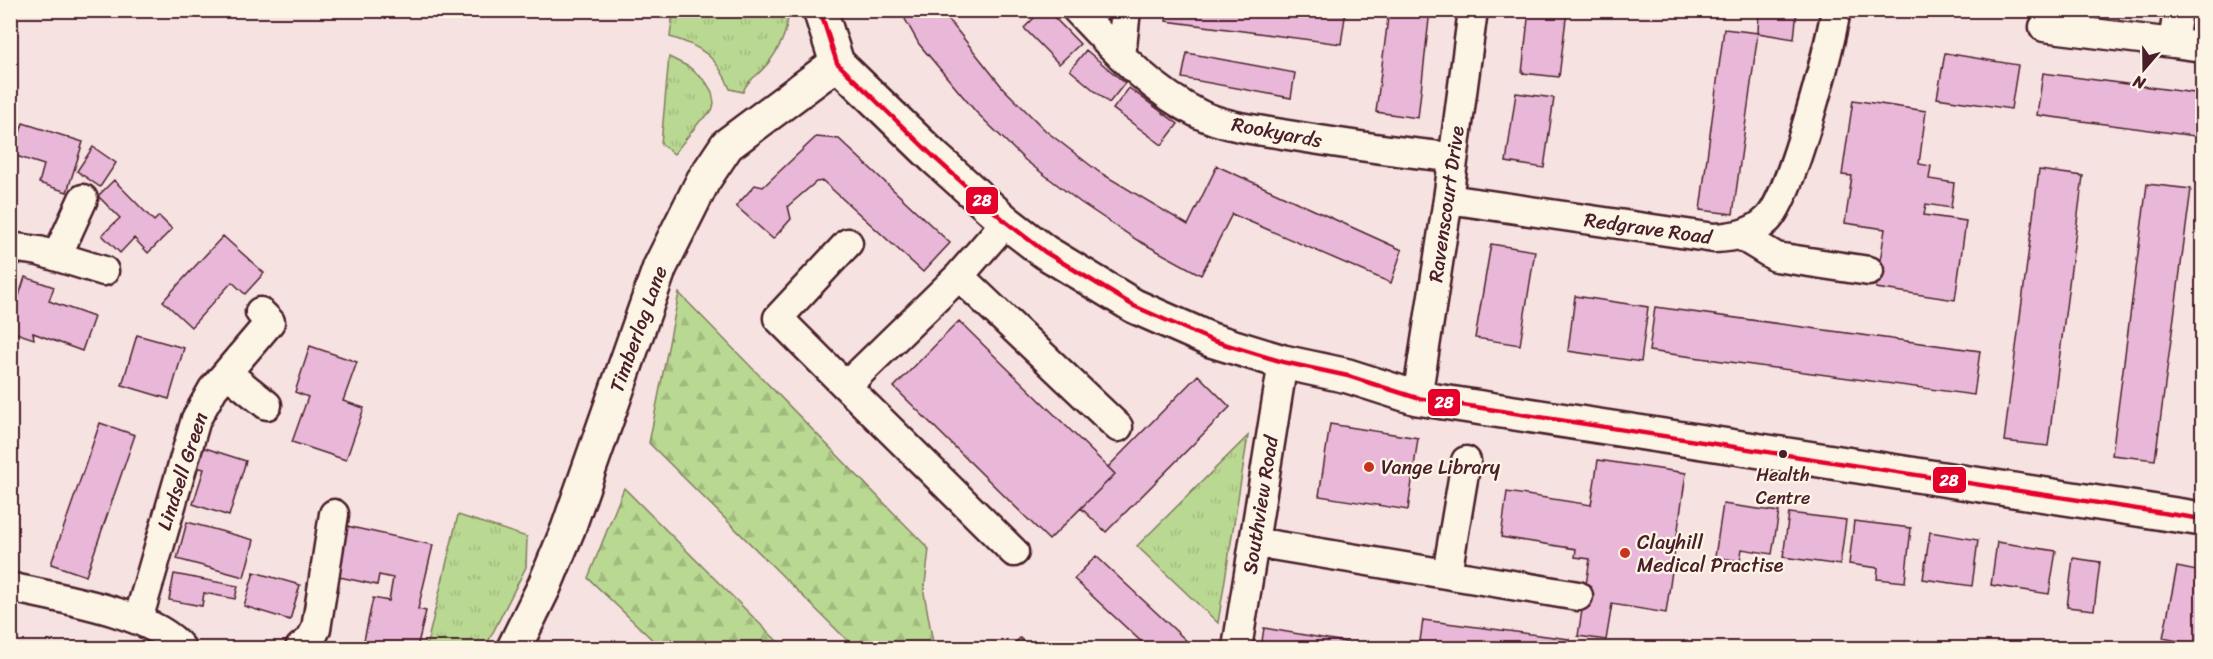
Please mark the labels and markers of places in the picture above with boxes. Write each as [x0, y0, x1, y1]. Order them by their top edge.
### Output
marker: Health Centre [1777, 448, 1789, 460]
place label: Vange Library [1381, 450, 1501, 485]
place label: Health Centre [1756, 459, 1810, 514]
marker: Vange Library [1362, 460, 1376, 474]
place label: Clayhill Medical Practise [1637, 525, 1784, 583]
marker: Clayhill Medical Practise [1618, 546, 1632, 560]

